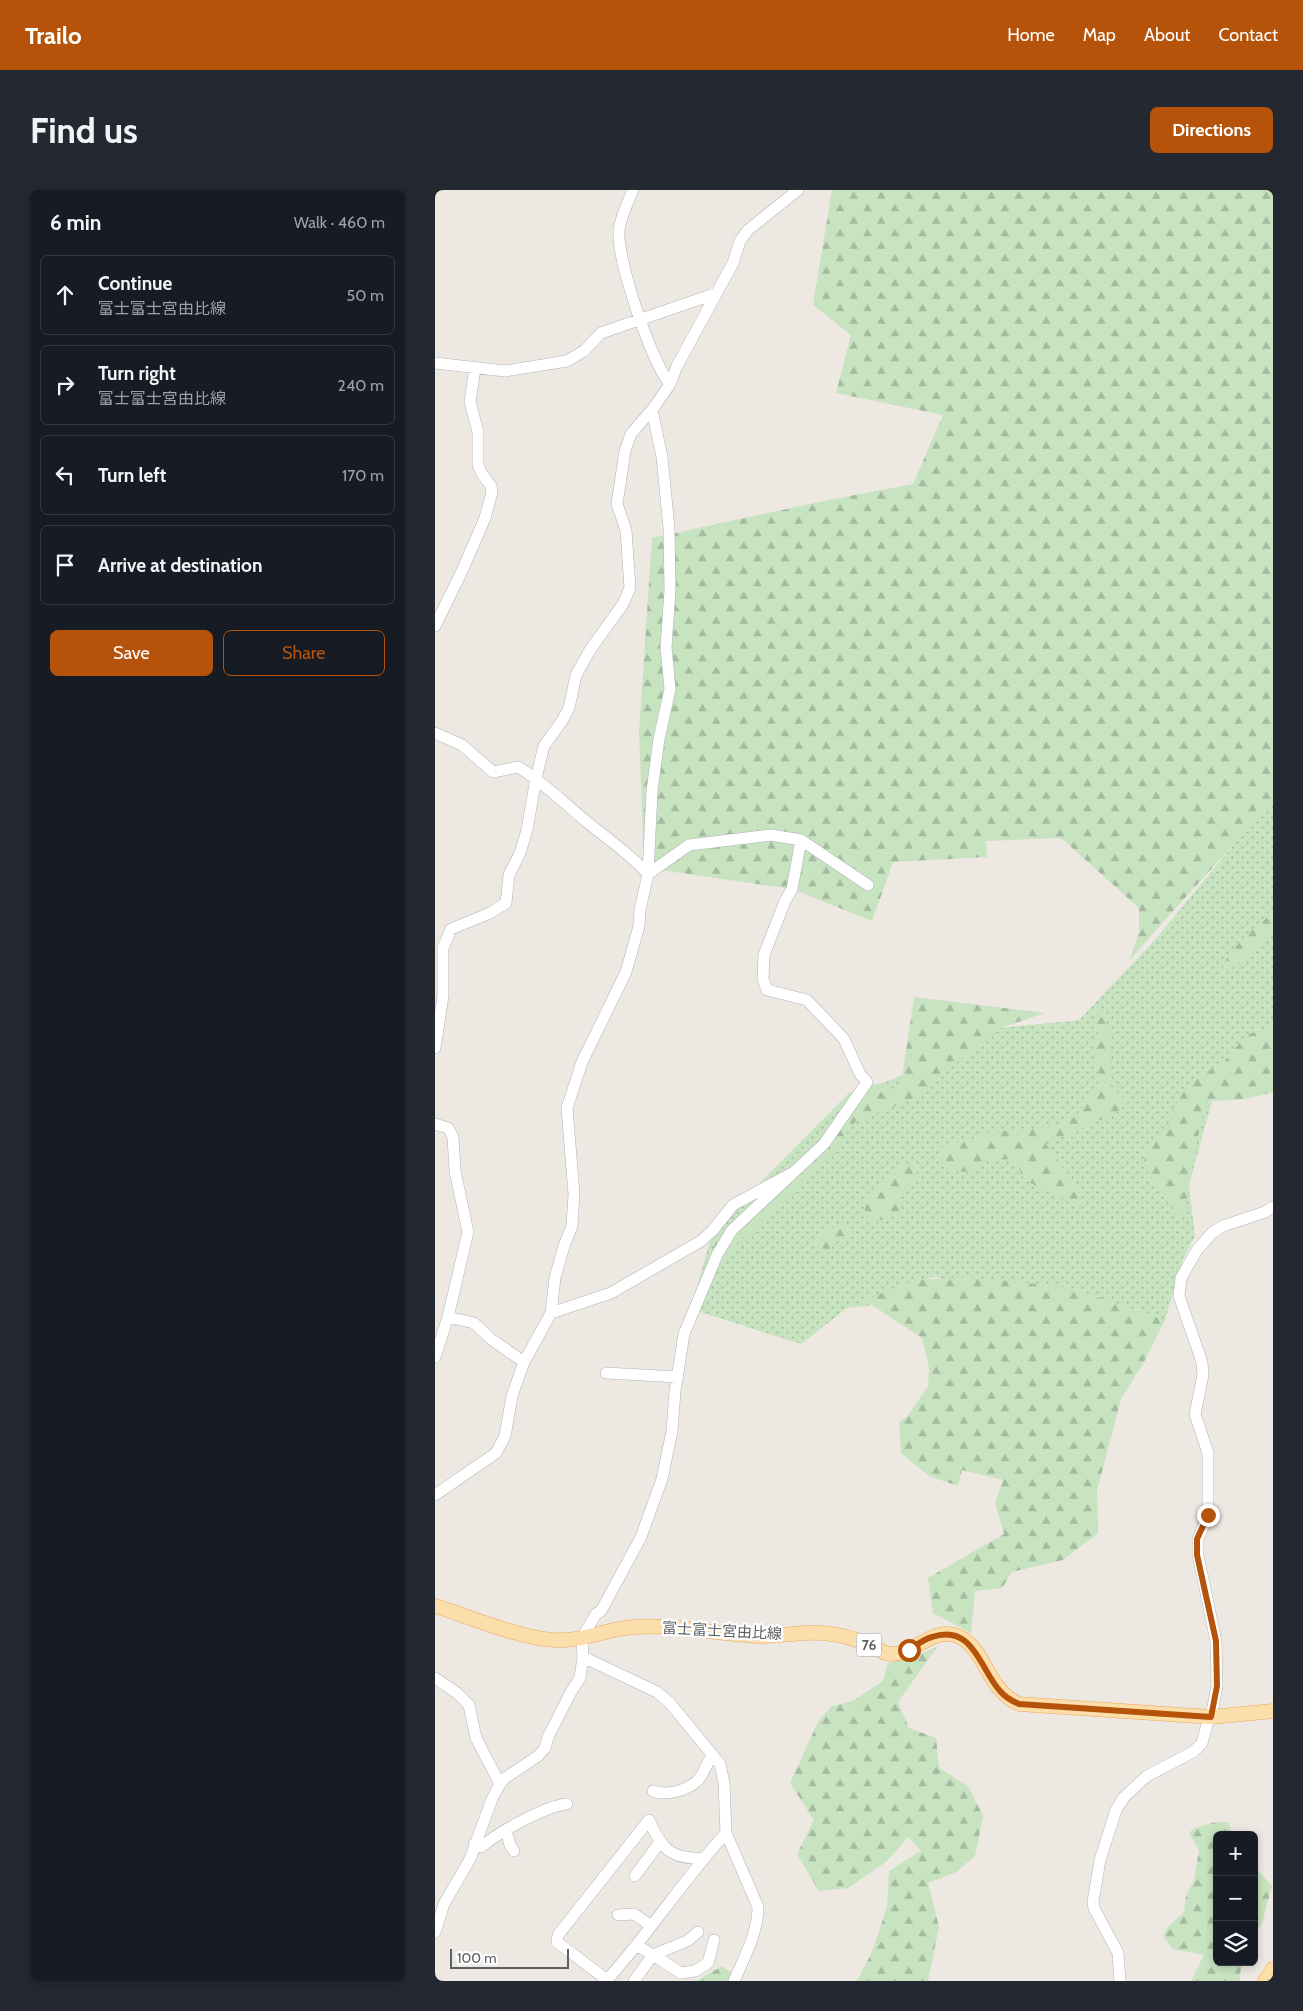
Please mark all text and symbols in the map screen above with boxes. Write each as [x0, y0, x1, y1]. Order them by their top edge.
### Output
text: Trailo [25, 21, 82, 50]
text: Home [1007, 24, 1055, 46]
text: Map [1083, 24, 1116, 46]
text: About [1144, 24, 1190, 46]
text: Contact [1218, 24, 1278, 46]
button: Directions [1150, 107, 1273, 153]
text: Find us [30, 109, 138, 152]
text: 6 min [50, 210, 101, 235]
text: Walk · 460 m [294, 213, 385, 232]
text: Continue [98, 272, 172, 295]
icon: ahead [51, 281, 79, 309]
text: 50 m [347, 286, 384, 305]
text: 富士富士宮由比線 [98, 299, 226, 318]
text: Turn right [98, 362, 176, 385]
icon: right [51, 371, 79, 399]
text: 240 m [338, 376, 384, 395]
text: 富士富士宮由比線 [98, 389, 226, 408]
icon: left [51, 461, 79, 489]
text: Turn left [98, 464, 166, 487]
text: 170 m [342, 466, 384, 485]
icon: arrive [51, 551, 79, 579]
text: Arrive at destination [98, 554, 262, 577]
button: Save [50, 630, 213, 676]
button: Share [223, 630, 385, 676]
route end [1197, 1504, 1220, 1527]
street label: 富士富士宮由比線 [662, 1619, 782, 1643]
road number: 76 [857, 1634, 881, 1656]
route start [898, 1639, 921, 1662]
map controls [1213, 1831, 1258, 1966]
button: + [1213, 1831, 1258, 1876]
button: − [1213, 1876, 1258, 1921]
button: layers [1213, 1921, 1258, 1966]
scale bar [450, 1946, 569, 1969]
text: 100 m [457, 1949, 497, 1967]

